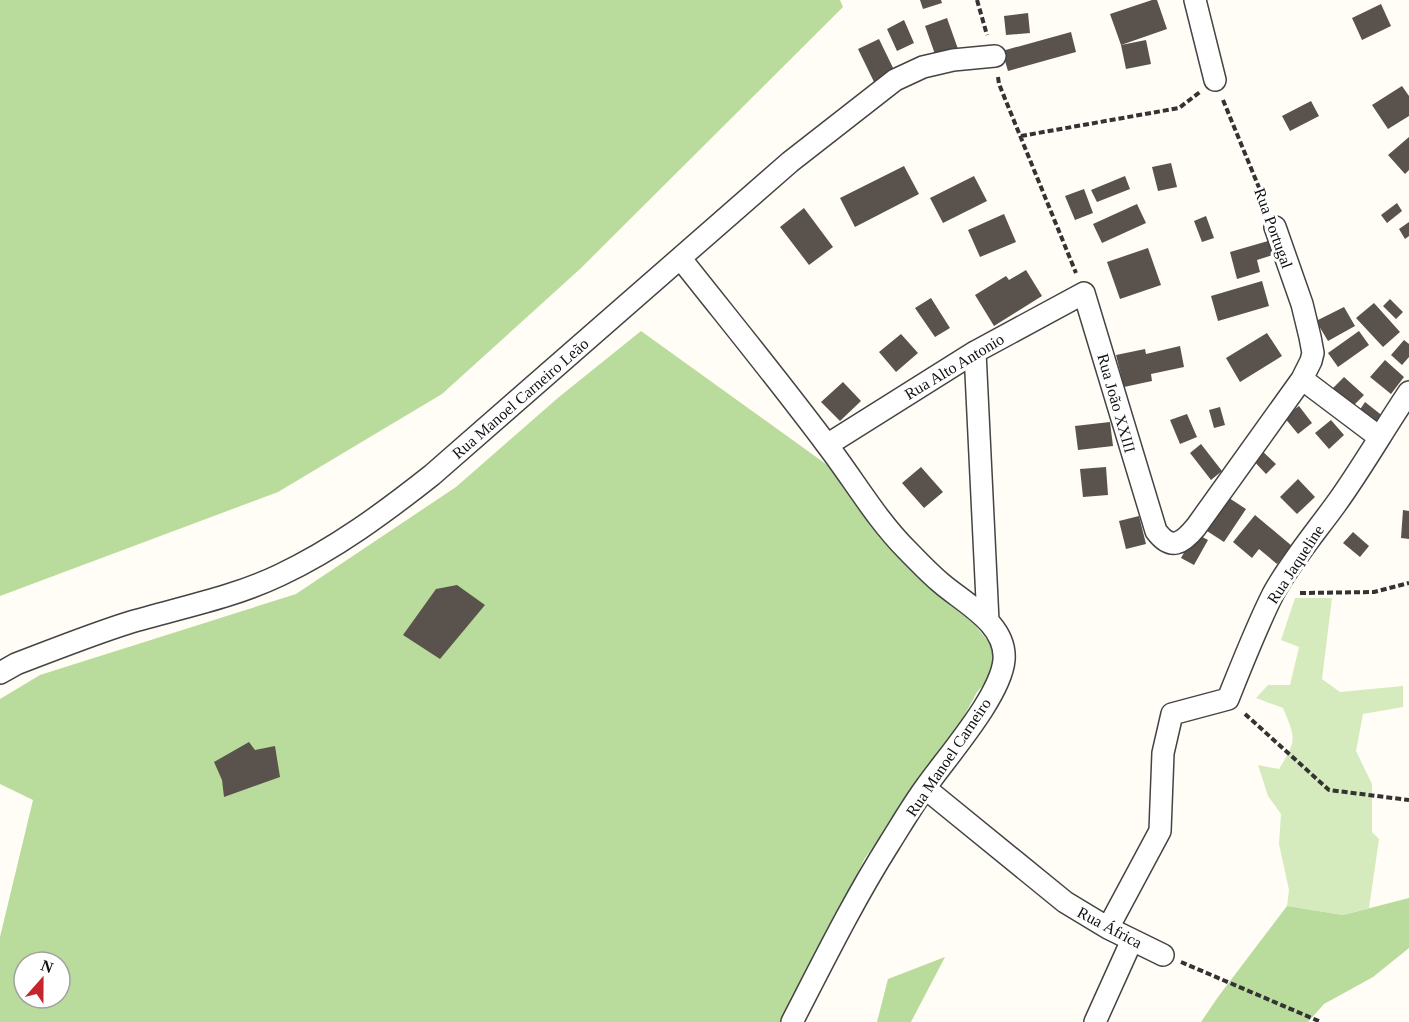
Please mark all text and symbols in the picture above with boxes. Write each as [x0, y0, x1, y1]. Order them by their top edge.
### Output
street label: Rua Portugal [1250, 186, 1296, 271]
street label: Rua Alto Antonio [901, 330, 1007, 403]
street label: Rua Manoel Carneiro Leão [449, 335, 592, 462]
street label: Rua João XXIII [1094, 352, 1139, 455]
street label: Rua Jaqueline [1264, 522, 1328, 607]
street label: Rua Manoel Carneiro [903, 695, 994, 819]
street label: Rua África [1075, 902, 1145, 952]
north arrow [12, 950, 72, 1010]
text: N [39, 956, 56, 977]

